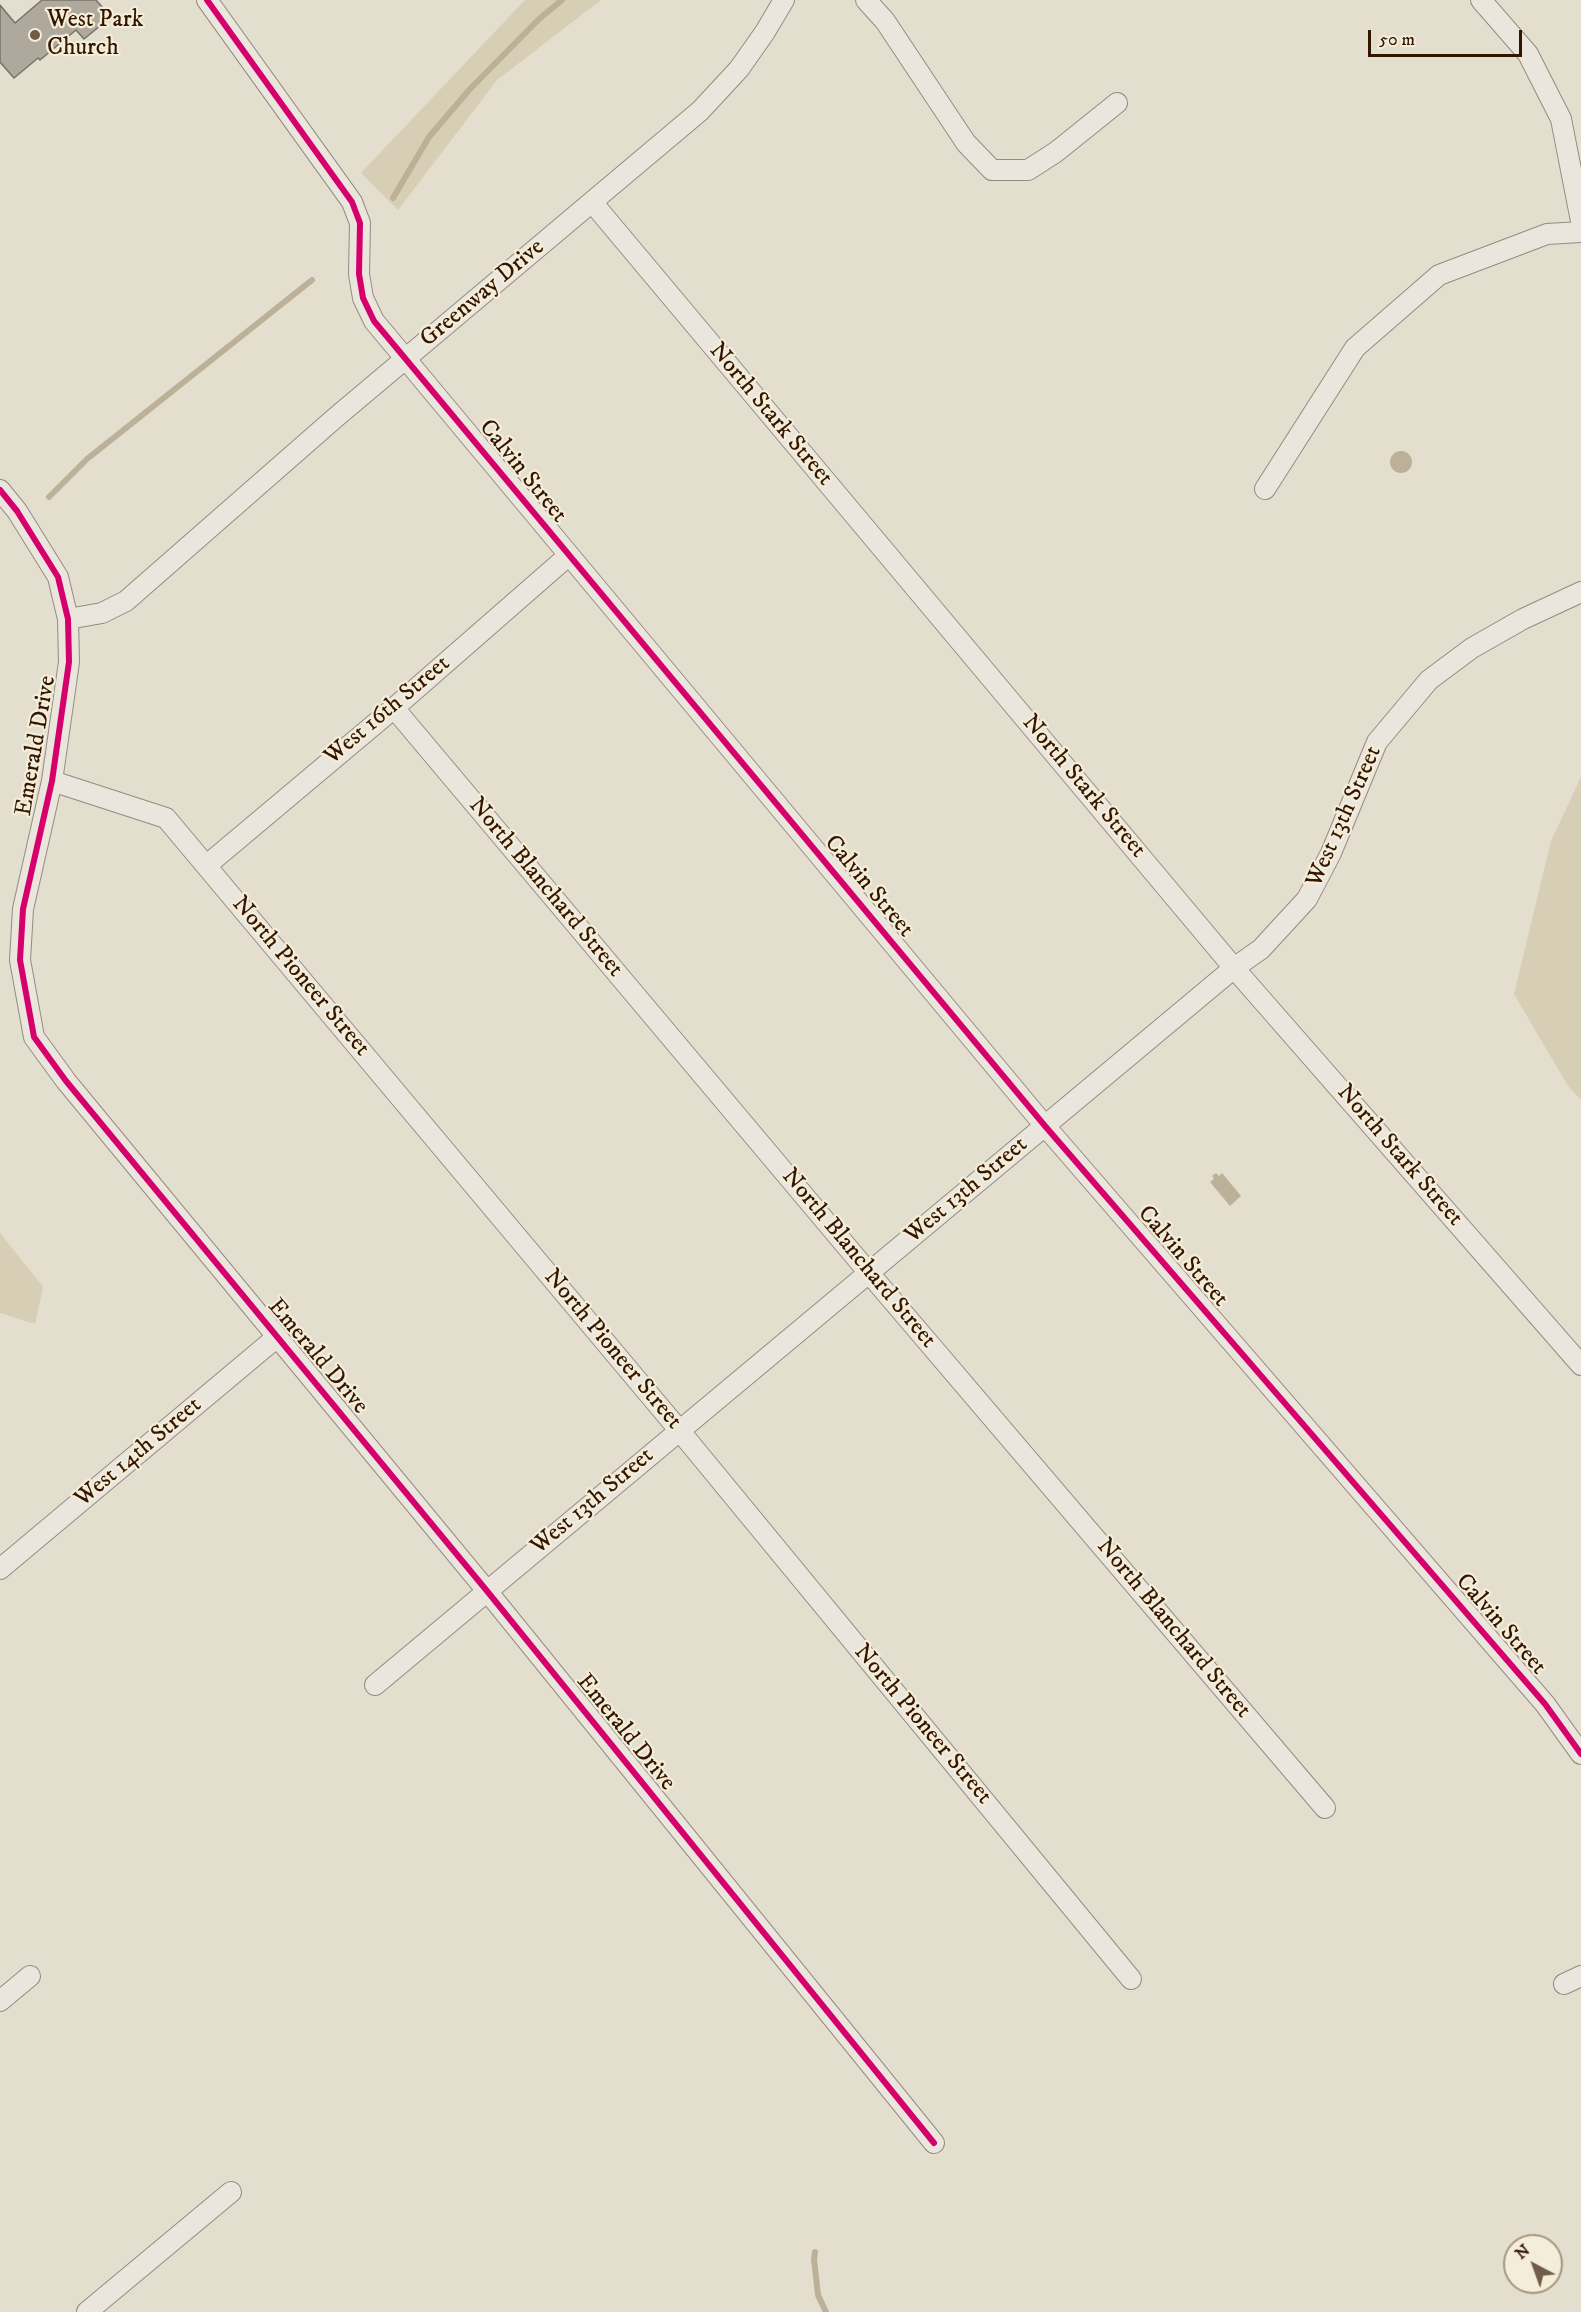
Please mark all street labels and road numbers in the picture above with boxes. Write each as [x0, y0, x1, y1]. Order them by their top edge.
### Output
street label: Greenway Drive [415, 234, 551, 354]
street label: North Stark Street [702, 337, 838, 493]
street label: Calvin Street [472, 415, 572, 529]
street label: West 16th Street [319, 650, 457, 772]
street label: Emerald Drive [11, 674, 63, 818]
street label: North Stark Street [1015, 709, 1151, 865]
street label: West 13th Street [1301, 742, 1389, 892]
street label: North Blanchard Street [461, 792, 629, 984]
street label: Calvin Street [817, 830, 919, 944]
street label: North Pioneer Street [225, 891, 375, 1063]
street label: North Stark Street [1330, 1079, 1468, 1233]
street label: West 13th Street [900, 1131, 1034, 1251]
street label: North Blanchard Street [774, 1163, 942, 1355]
street label: Calvin Street [1130, 1201, 1234, 1313]
street label: North Pioneer Street [537, 1264, 687, 1436]
street label: Emerald Drive [260, 1293, 374, 1421]
street label: West 14th Street [70, 1392, 208, 1514]
street label: West 13th Street [526, 1442, 660, 1562]
street label: North Blanchard Street [1089, 1533, 1257, 1725]
street label: Calvin Street [1448, 1569, 1552, 1681]
street label: North Pioneer Street [847, 1639, 997, 1811]
street label: Emerald Drive [569, 1669, 681, 1797]

